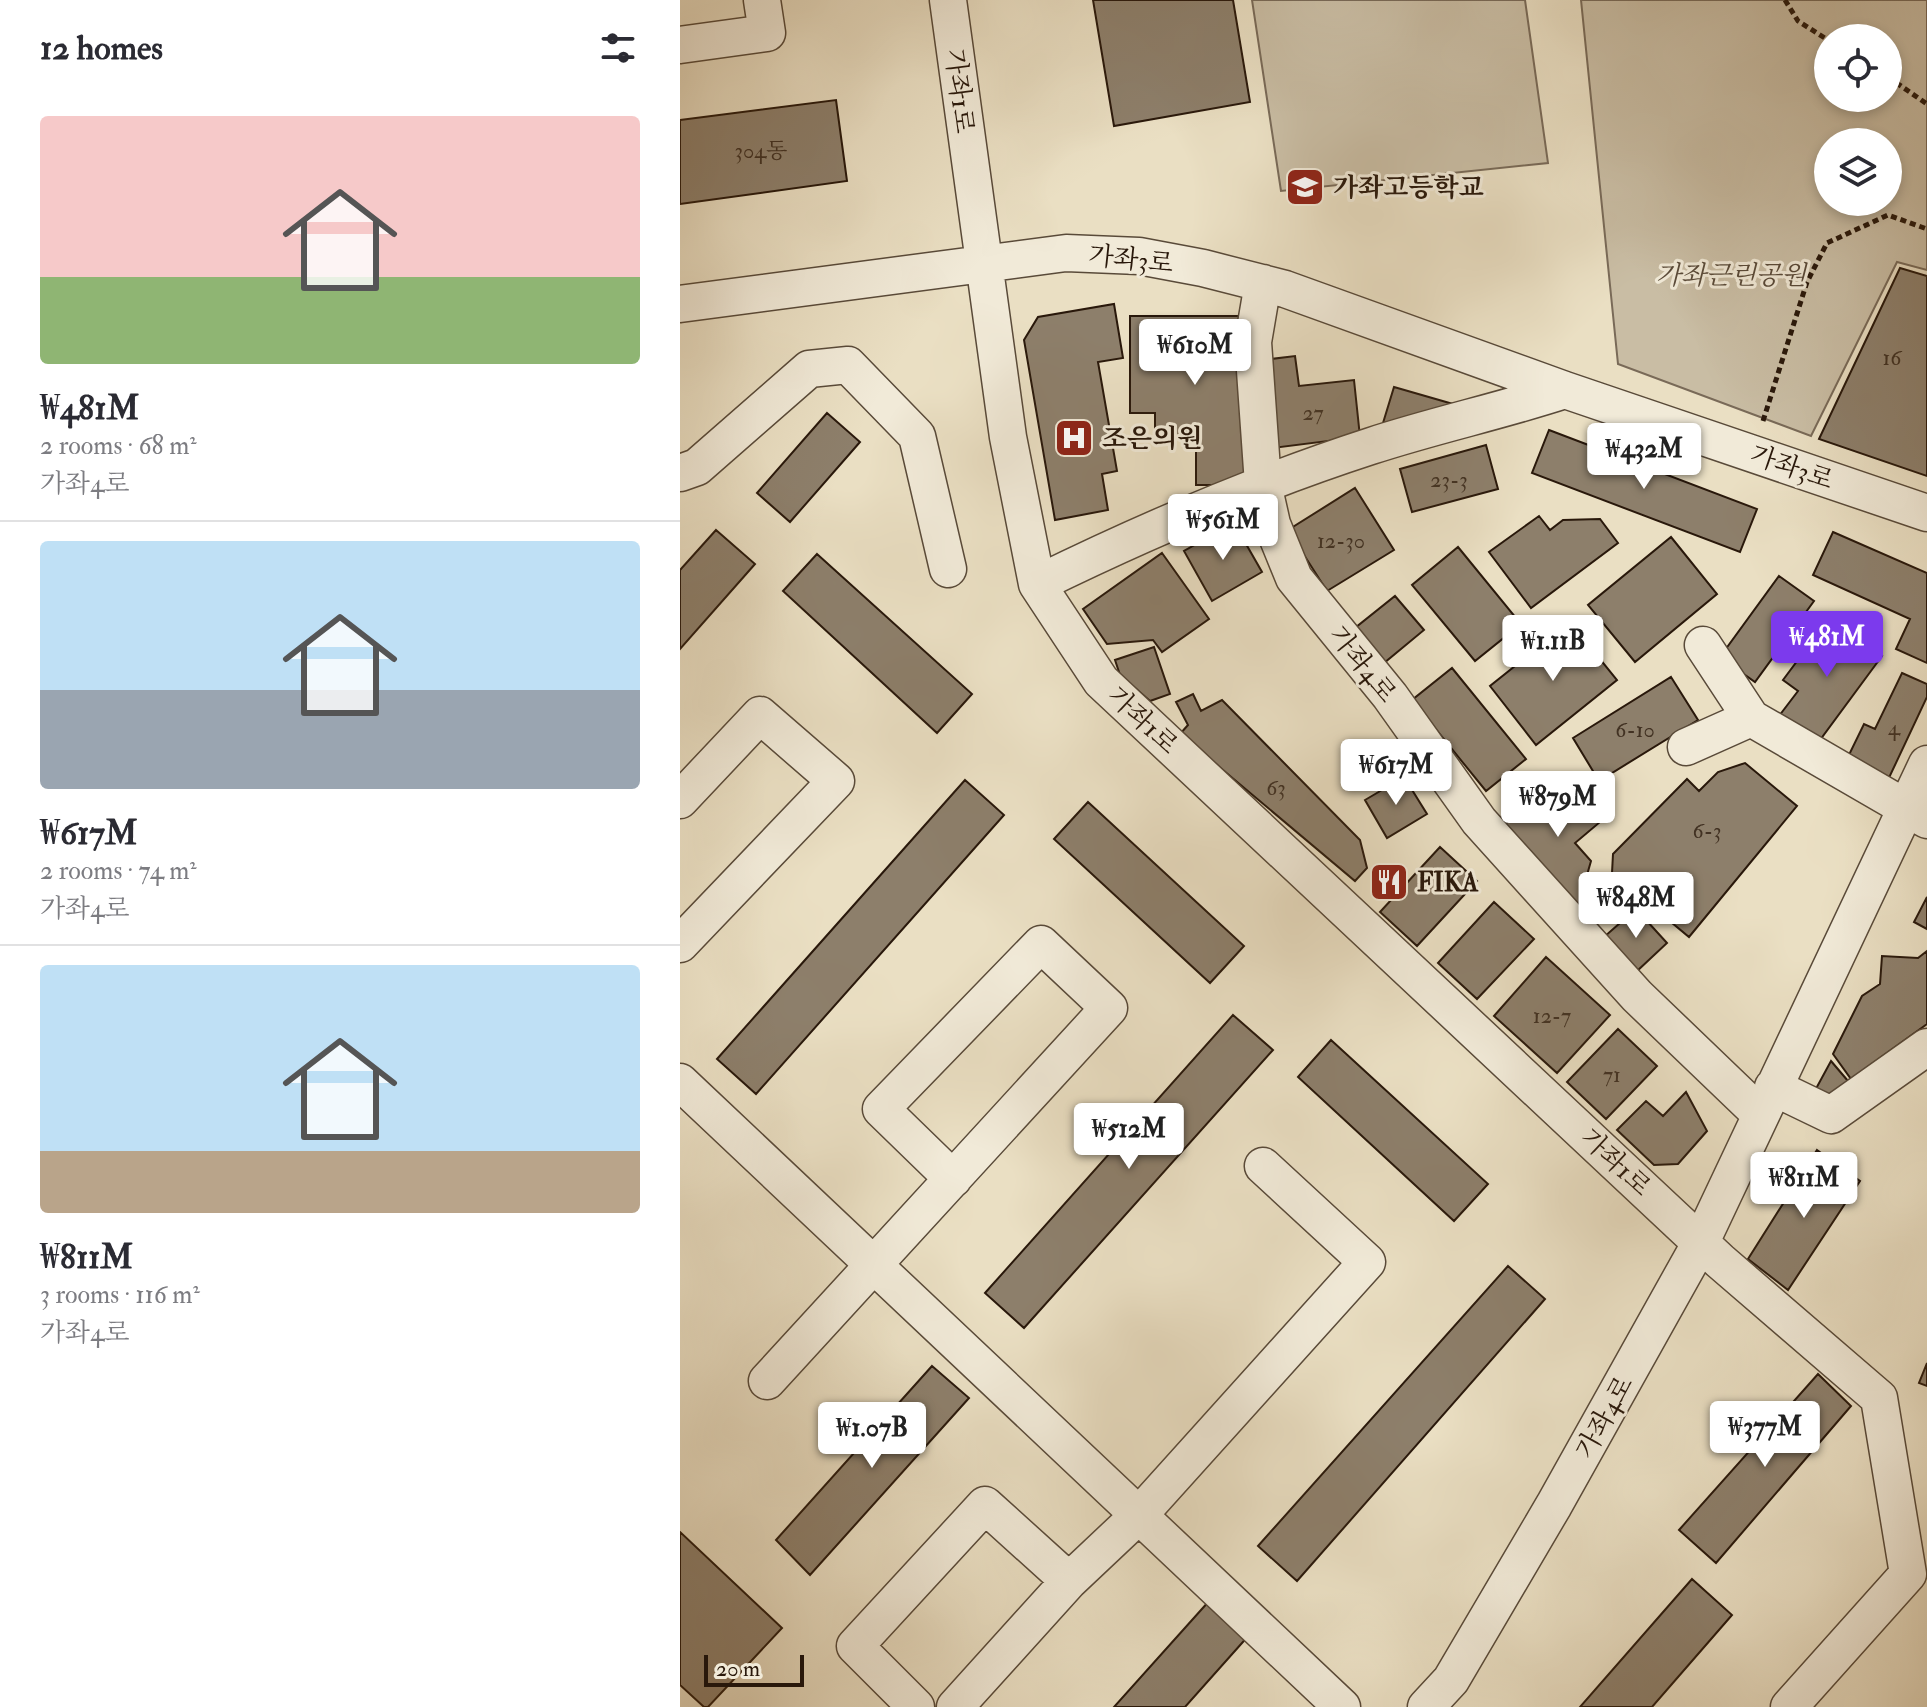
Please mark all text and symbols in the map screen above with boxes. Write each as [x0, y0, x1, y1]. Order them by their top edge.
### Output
map controls [1814, 24, 1902, 216]
button: locate [1814, 24, 1902, 112]
icon: filters [596, 26, 640, 70]
text: 12 homes [40, 27, 163, 70]
street label: 가좌1로 [938, 47, 980, 135]
button: layers [1814, 128, 1902, 216]
house number: 304동 [735, 137, 787, 165]
school or university icon: 가좌고등학교 [1284, 166, 1326, 208]
icon: home [268, 168, 412, 312]
place label: 가좌고등학교 [1333, 172, 1484, 204]
street label: 가좌3로 [1087, 240, 1175, 280]
park label: 가좌근린공원 [1656, 260, 1808, 292]
pin: ₩610M [1139, 319, 1251, 387]
text: ₩610M [1157, 329, 1233, 361]
house number: 16 [1883, 344, 1903, 372]
text: ₩481M [40, 387, 139, 430]
house number: 27 [1302, 399, 1324, 427]
hospital icon: 조은의원 [1053, 417, 1095, 459]
place label: 조은의원 [1102, 423, 1202, 455]
pin: ₩432M [1588, 423, 1700, 491]
text: 2 rooms · 68 m² [40, 430, 197, 462]
text: ₩432M [1605, 433, 1683, 465]
street label: 가좌3로 [1746, 439, 1837, 497]
house number: 23-3 [1430, 466, 1468, 494]
text: 가좌4로 [40, 468, 129, 500]
pin: ₩561M [1167, 494, 1279, 562]
text: ₩561M [1186, 504, 1260, 536]
house number: 12-30 [1317, 527, 1365, 555]
icon: home [268, 593, 412, 737]
pin: ₩481M [1771, 611, 1883, 679]
pin: ₩1.11B [1488, 615, 1618, 683]
street label: 가좌4로 [1322, 620, 1403, 709]
text: ₩481M [1789, 621, 1865, 653]
text: ₩1.11B [1520, 625, 1586, 657]
street label: 가좌1로 [1100, 680, 1184, 761]
house number: 4 [1888, 714, 1901, 742]
house number: 6-10 [1615, 716, 1655, 744]
pin: ₩617M [1340, 739, 1452, 807]
text: ₩617M [1359, 749, 1433, 781]
pin: ₩879M [1502, 771, 1614, 839]
house number: 63 [1266, 774, 1286, 802]
text: ₩879M [1519, 781, 1597, 813]
text: ₩617M [40, 812, 138, 855]
house number: 6-3 [1693, 817, 1721, 845]
text: 2 rooms · 74 m² [40, 855, 197, 887]
restaurant icon: FIKA [1368, 861, 1410, 903]
place label: FIKA [1417, 867, 1479, 899]
pin: ₩848M [1580, 872, 1692, 940]
text: ₩848M [1597, 882, 1675, 914]
text: 가좌4로 [40, 893, 129, 925]
house number: 12-7 [1533, 1002, 1571, 1030]
icon: home [268, 1017, 412, 1161]
house number: 71 [1603, 1061, 1621, 1089]
pin: ₩512M [1073, 1103, 1185, 1171]
text: ₩512M [1092, 1113, 1166, 1145]
street label: 가좌1로 [1573, 1122, 1657, 1203]
pin: ₩811M [1748, 1152, 1860, 1220]
text: ₩811M [1768, 1162, 1840, 1194]
text: ₩811M [40, 1236, 133, 1279]
text: 3 rooms · 116 m² [40, 1279, 200, 1311]
text: 가좌4로 [40, 1317, 129, 1349]
street label: 가좌4로 [1569, 1371, 1641, 1464]
pin: ₩377M [1709, 1401, 1821, 1469]
pin: ₩1.07B [807, 1402, 937, 1470]
text: ₩377M [1728, 1411, 1802, 1443]
text: ₩1.07B [836, 1412, 908, 1444]
scale bar [704, 1651, 804, 1687]
text: 20 m [716, 1655, 760, 1683]

